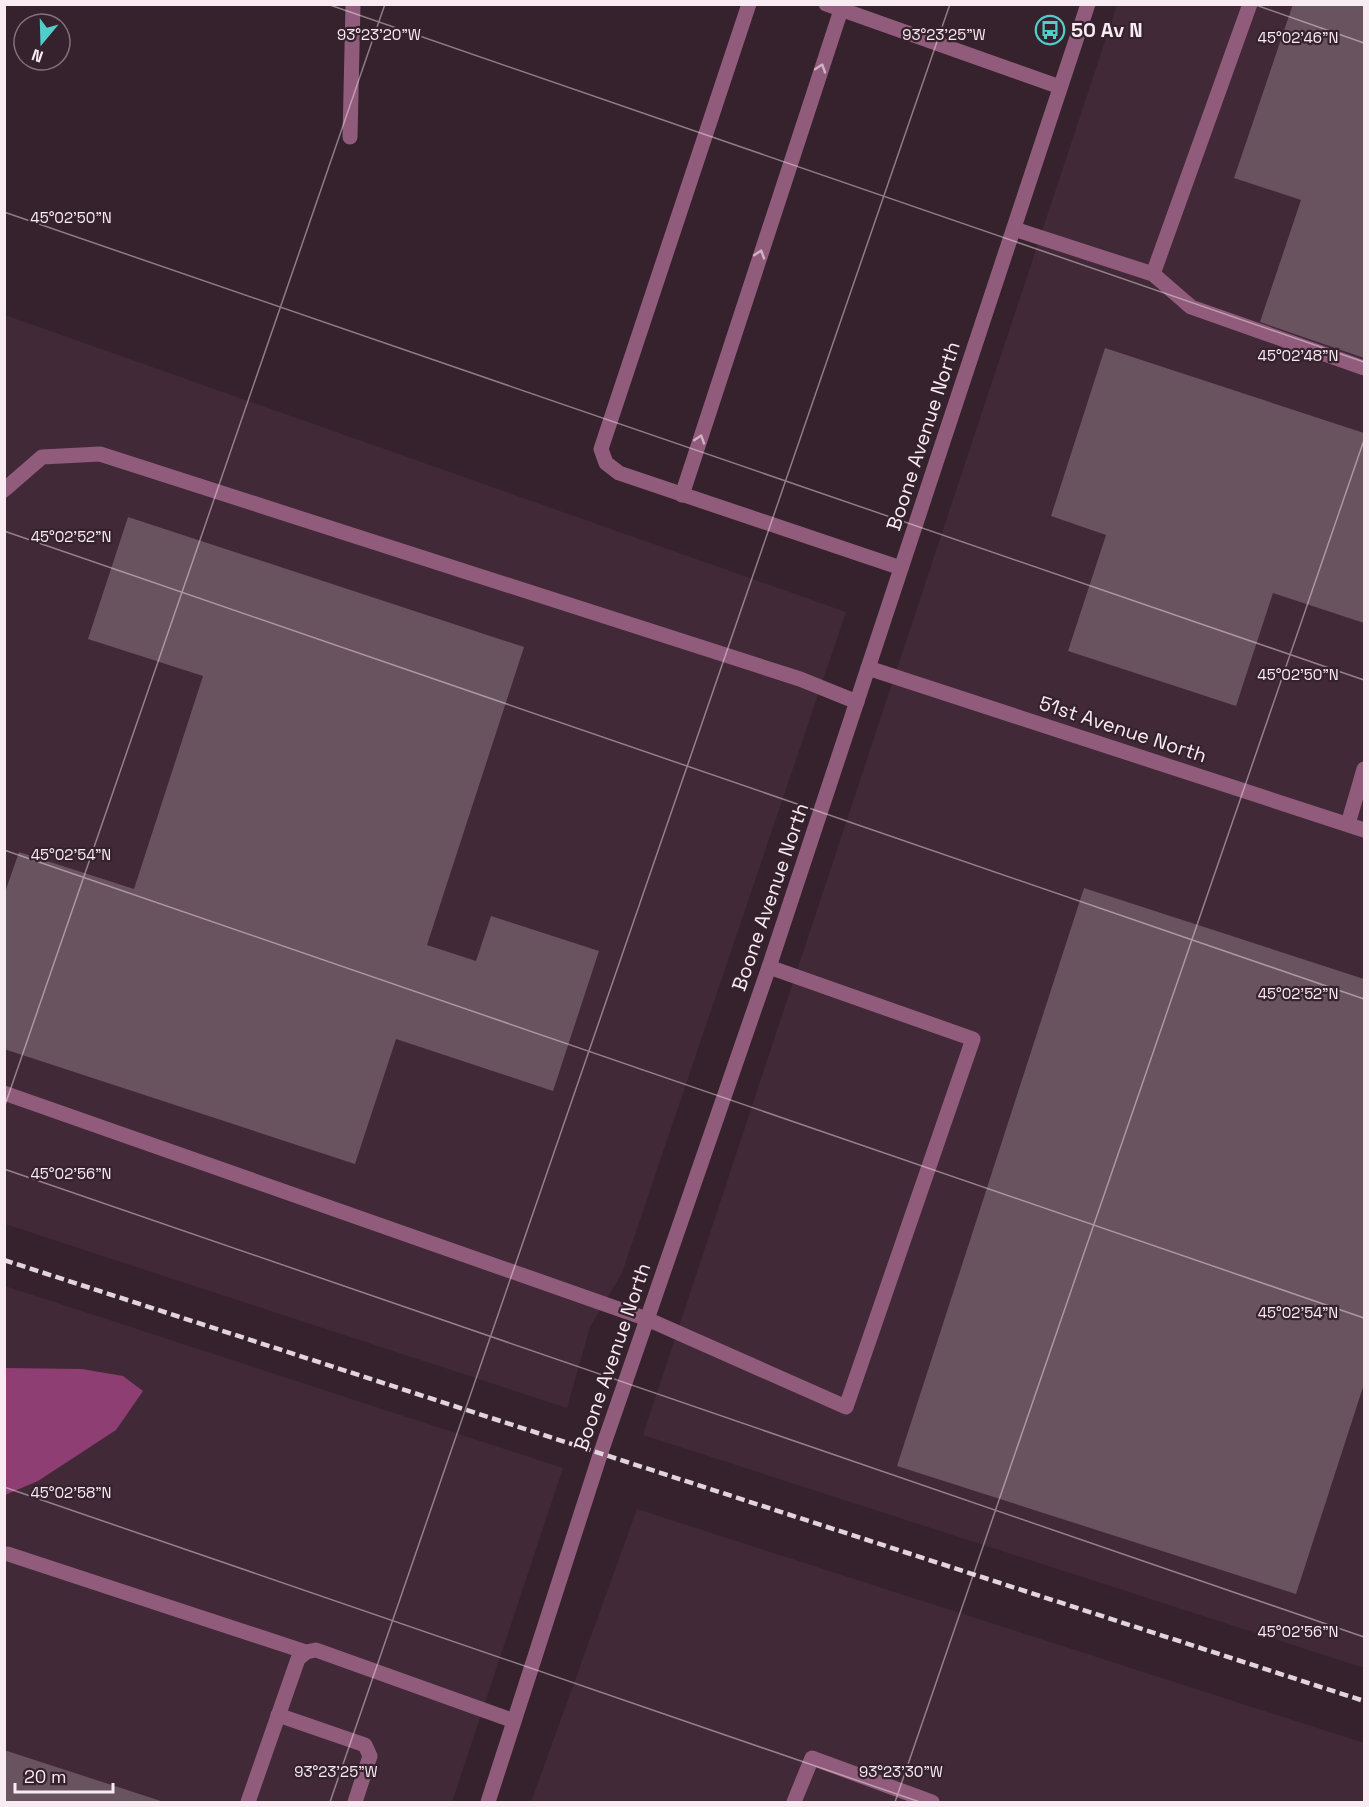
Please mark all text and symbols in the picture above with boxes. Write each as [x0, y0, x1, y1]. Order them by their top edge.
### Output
north arrow [12, 12, 72, 72]
bus stop icon: 50 Av N [1034, 14, 1066, 46]
place label: 50 Av N [1071, 17, 1143, 43]
text: 93°23'20"W [337, 25, 421, 44]
text: 93°23'25"W [902, 25, 986, 44]
text: 45°02'46"N [1258, 28, 1338, 47]
text: N [29, 44, 46, 67]
one-way arrow [814, 63, 826, 74]
text: 45°02'50"N [30, 208, 112, 227]
one-way arrow [753, 249, 766, 260]
street label: Boone Avenue North [880, 338, 966, 534]
text: 45°02'48"N [1258, 346, 1338, 365]
one-way arrow [693, 434, 705, 445]
text: 45°02'52"N [31, 527, 111, 546]
text: 45°02'50"N [1257, 665, 1339, 684]
street label: 51st Avenue North [1036, 690, 1210, 768]
street label: Boone Avenue North [726, 799, 814, 995]
text: 45°02'54"N [31, 845, 111, 864]
text: 45°02'52"N [1258, 984, 1338, 1003]
text: 45°02'56"N [30, 1164, 112, 1183]
street label: Boone Avenue North [568, 1259, 656, 1455]
text: 45°02'54"N [1258, 1303, 1338, 1322]
text: 45°02'58"N [30, 1483, 112, 1502]
text: 45°02'56"N [1257, 1622, 1339, 1641]
scale bar [15, 1756, 112, 1794]
text: 93°23'25"W [294, 1762, 378, 1781]
text: 93°23'30"W [859, 1762, 943, 1781]
text: 20 m [24, 1765, 67, 1788]

